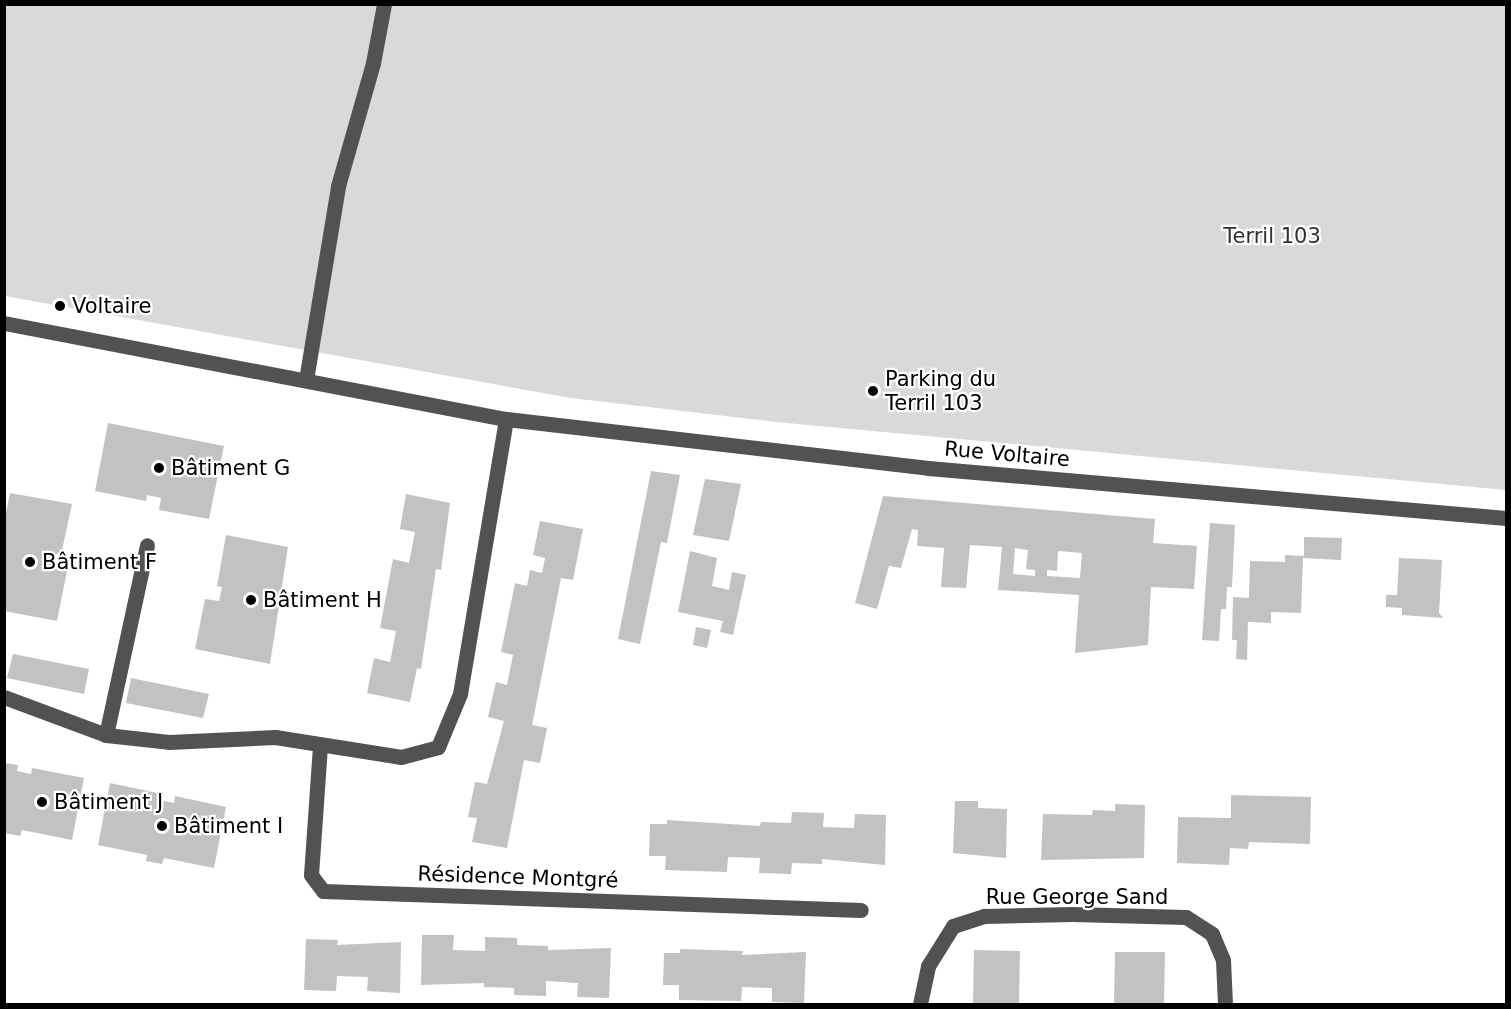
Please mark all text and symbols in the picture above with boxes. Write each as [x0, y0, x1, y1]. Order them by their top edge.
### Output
park label: Terril 103 [1223, 223, 1321, 249]
place label: Voltaire [72, 293, 151, 319]
marker: Voltaire [53, 299, 67, 313]
place label: Parking du Terril 103 [885, 366, 996, 416]
marker: Parking du Terril 103 [866, 384, 880, 398]
street label: Rue Voltaire [943, 436, 1071, 472]
place label: Bâtiment G [171, 455, 290, 481]
marker: Bâtiment G [152, 461, 166, 475]
place label: Bâtiment F [42, 549, 157, 575]
marker: Bâtiment F [23, 555, 37, 569]
place label: Bâtiment H [263, 587, 382, 613]
marker: Bâtiment H [244, 593, 258, 607]
place label: Bâtiment J [54, 789, 163, 815]
marker: Bâtiment J [35, 795, 49, 809]
place label: Bâtiment I [174, 813, 283, 839]
marker: Bâtiment I [155, 819, 169, 833]
street label: Résidence Montgré [417, 861, 619, 893]
street label: Rue George Sand [986, 884, 1168, 910]

